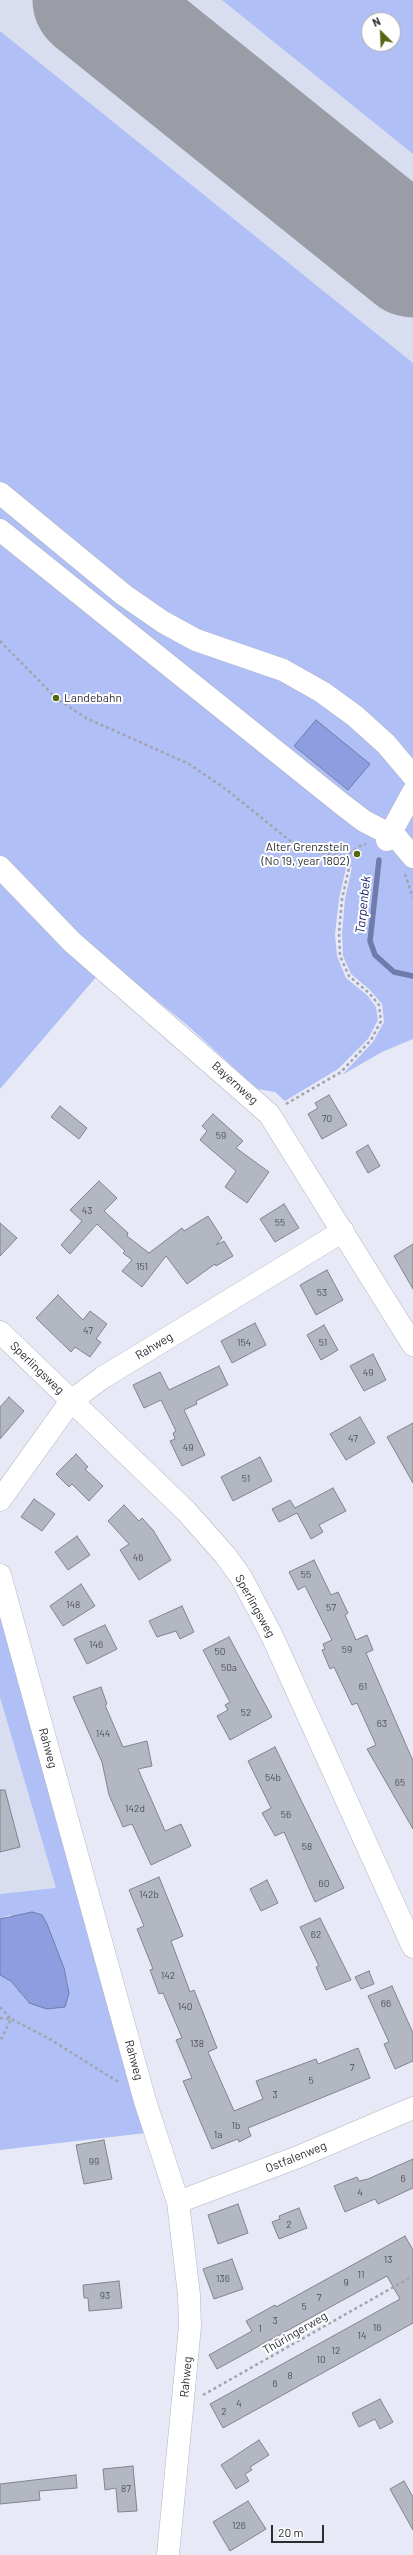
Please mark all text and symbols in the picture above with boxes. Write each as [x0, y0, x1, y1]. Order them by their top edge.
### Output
north arrow [361, 12, 401, 52]
text: N [370, 14, 382, 29]
place label: Landebahn [64, 691, 122, 705]
marker: Landebahn [51, 693, 61, 703]
place label: Alter Grenzstein (No 19, year 1802) [261, 840, 349, 868]
marker: Alter Grenzstein (No 19, year 1802) [352, 849, 362, 859]
water label: Tarpenbek [352, 875, 374, 935]
street label: Bayernweg [209, 1059, 261, 1107]
house number: 70 [322, 1113, 332, 1125]
house number: 59 [216, 1130, 226, 1142]
house number: 43 [82, 1205, 92, 1217]
house number: 55 [275, 1217, 285, 1229]
house number: 151 [136, 1261, 148, 1273]
house number: 53 [317, 1287, 327, 1299]
house number: 47 [83, 1325, 93, 1337]
street label: Rahweg [133, 1329, 175, 1363]
house number: 154 [237, 1337, 251, 1349]
house number: 51 [319, 1337, 327, 1349]
street label: Sperlingsweg [7, 1339, 67, 1397]
house number: 49 [363, 1367, 373, 1379]
house number: 47 [348, 1433, 358, 1445]
house number: 49 [183, 1442, 193, 1454]
house number: 51 [242, 1473, 250, 1485]
house number: 46 [133, 1552, 143, 1564]
house number: 55 [301, 1569, 311, 1581]
street label: Sperlingsweg [232, 1572, 278, 1640]
house number: 148 [66, 1599, 80, 1611]
house number: 57 [326, 1602, 336, 1614]
house number: 146 [89, 1639, 103, 1651]
house number: 59 [342, 1644, 352, 1656]
house number: 50 [215, 1646, 225, 1658]
house number: 50a [221, 1662, 237, 1674]
house number: 61 [359, 1681, 367, 1693]
house number: 52 [241, 1707, 251, 1719]
house number: 63 [377, 1718, 387, 1730]
street label: Rahweg [36, 1726, 60, 1770]
house number: 144 [96, 1728, 110, 1740]
house number: 54b [265, 1772, 281, 1784]
house number: 65 [395, 1777, 405, 1789]
house number: 142d [125, 1803, 145, 1815]
house number: 56 [281, 1809, 291, 1821]
house number: 58 [302, 1841, 312, 1853]
house number: 60 [319, 1878, 329, 1890]
house number: 142b [139, 1889, 159, 1901]
house number: 62 [311, 1929, 321, 1941]
house number: 142 [161, 1970, 175, 1982]
house number: 66 [381, 1998, 391, 2010]
house number: 140 [178, 2001, 192, 2013]
street label: Rahweg [122, 2038, 146, 2082]
house number: 138 [190, 2038, 204, 2050]
house number: 7 [350, 2062, 354, 2074]
house number: 5 [308, 2075, 314, 2087]
house number: 3 [272, 2089, 278, 2101]
house number: 1b [232, 2120, 240, 2132]
house number: 1a [214, 2129, 222, 2141]
street label: Ostfalenweg [263, 2138, 329, 2176]
house number: 99 [89, 2156, 99, 2168]
house number: 6 [400, 2173, 406, 2185]
house number: 4 [357, 2187, 363, 2199]
house number: 2 [286, 2219, 292, 2231]
house number: 13 [384, 2254, 392, 2266]
house number: 11 [357, 2269, 365, 2281]
house number: 136 [216, 2273, 230, 2285]
house number: 9 [343, 2277, 349, 2289]
house number: 93 [100, 2290, 110, 2302]
house number: 7 [317, 2292, 321, 2304]
house number: 5 [301, 2301, 307, 2313]
street label: Thüringerweg [260, 2309, 330, 2357]
house number: 3 [272, 2315, 278, 2327]
house number: 16 [373, 2322, 381, 2334]
house number: 1 [258, 2323, 262, 2335]
house number: 14 [357, 2330, 367, 2342]
house number: 12 [332, 2345, 340, 2357]
house number: 10 [316, 2354, 326, 2366]
street label: Rahweg [177, 2356, 195, 2398]
house number: 8 [287, 2370, 293, 2382]
house number: 6 [272, 2378, 278, 2390]
house number: 4 [236, 2398, 242, 2410]
house number: 2 [221, 2406, 227, 2418]
house number: 87 [121, 2483, 131, 2495]
scale bar [273, 2517, 326, 2543]
house number: 126 [232, 2520, 246, 2532]
text: 20 m [278, 2525, 304, 2539]

